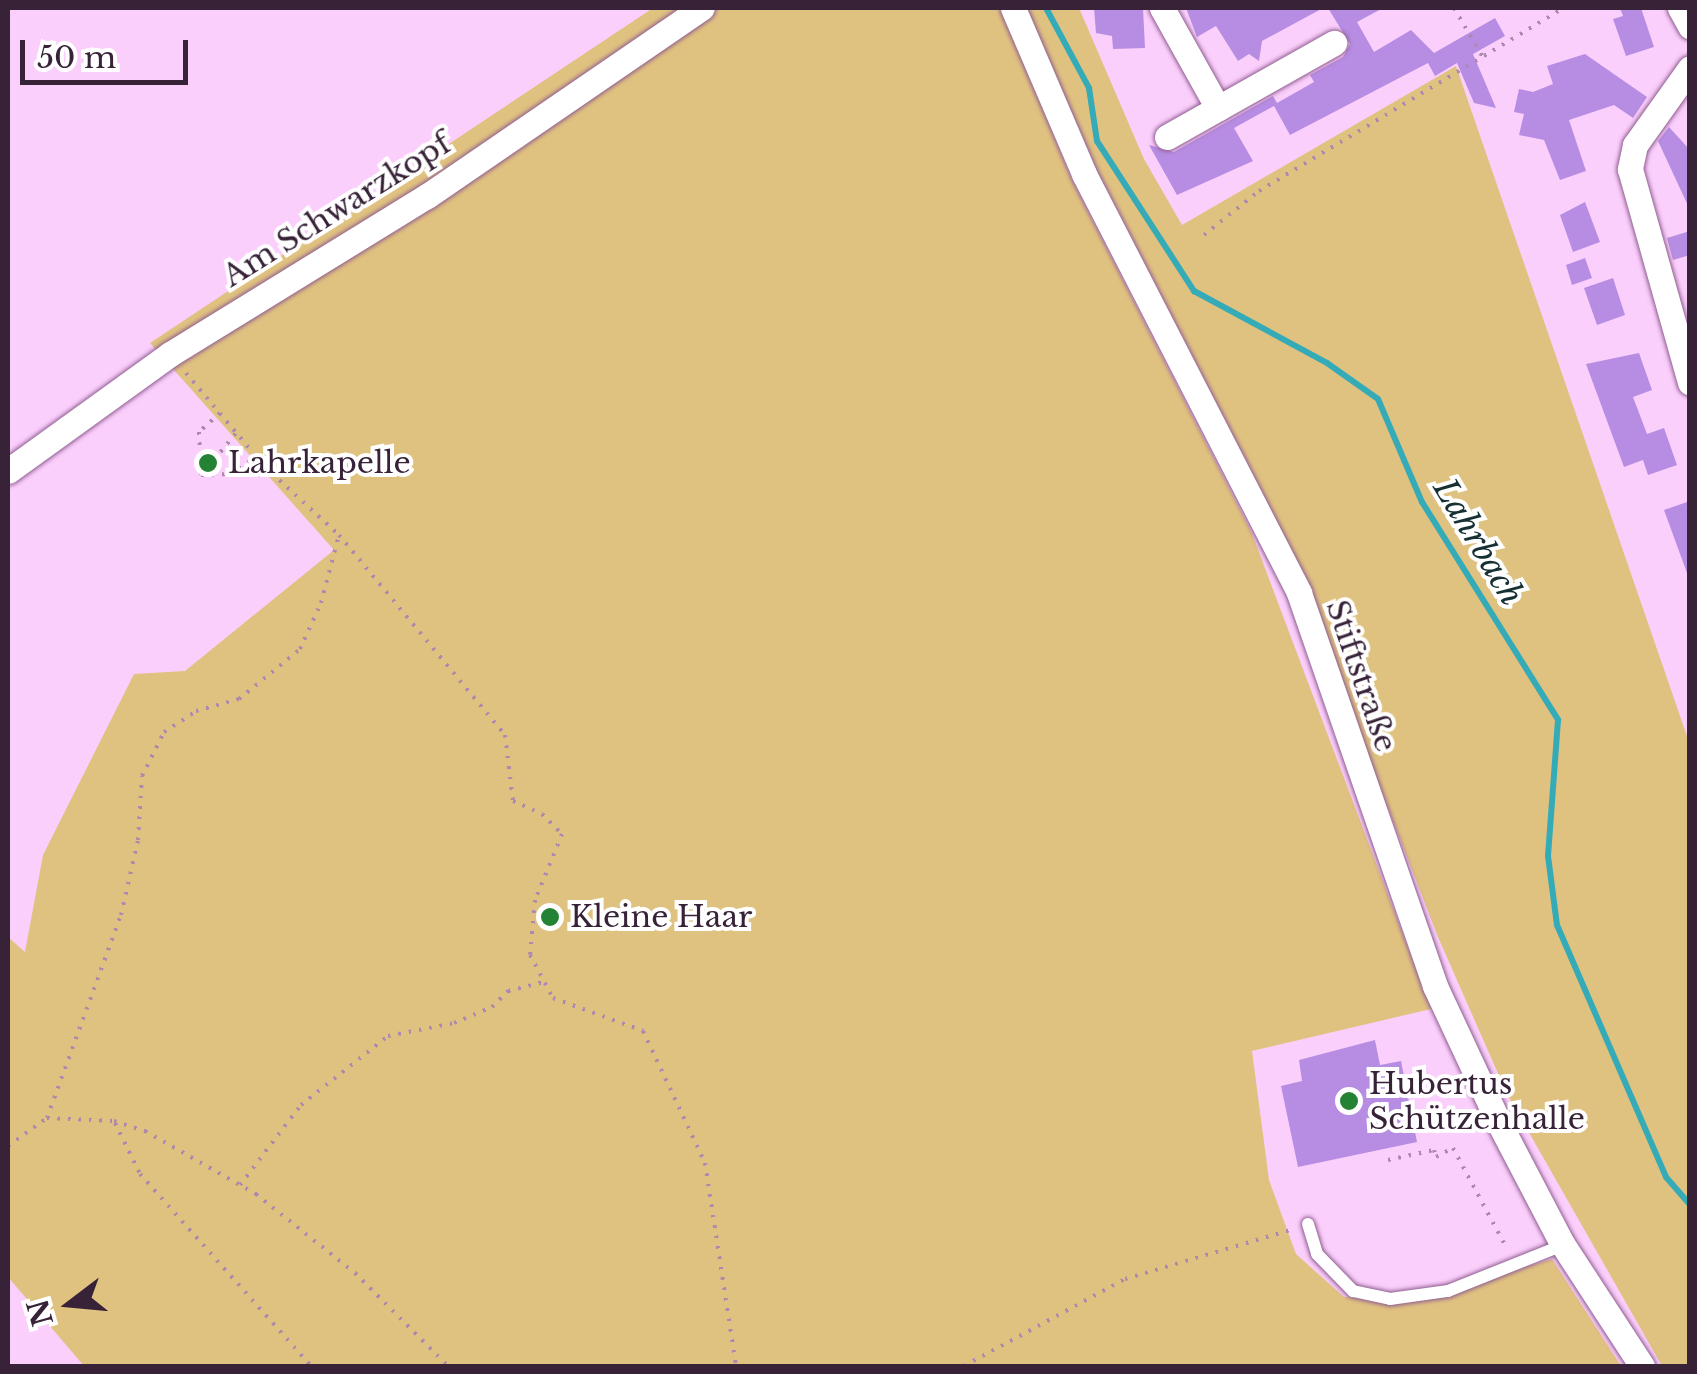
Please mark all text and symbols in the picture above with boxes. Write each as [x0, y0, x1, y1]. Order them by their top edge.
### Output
scale bar [25, 20, 192, 82]
text: 50 m [37, 39, 116, 76]
street label: Am Schwarzkopf [216, 125, 458, 295]
place label: Lahrkapelle [228, 445, 411, 481]
marker: Lahrkapelle [197, 452, 219, 474]
water label: Lahrbach [1425, 472, 1531, 612]
street label: Stiftstraße [1318, 595, 1404, 757]
place label: Kleine Haar [570, 899, 752, 935]
marker: Kleine Haar [539, 906, 561, 928]
place label: Hubertus Schützenhalle [1369, 1066, 1585, 1136]
marker: Hubertus Schützenhalle [1338, 1090, 1360, 1112]
north arrow [20, 1254, 120, 1354]
text: N [20, 1295, 61, 1330]

